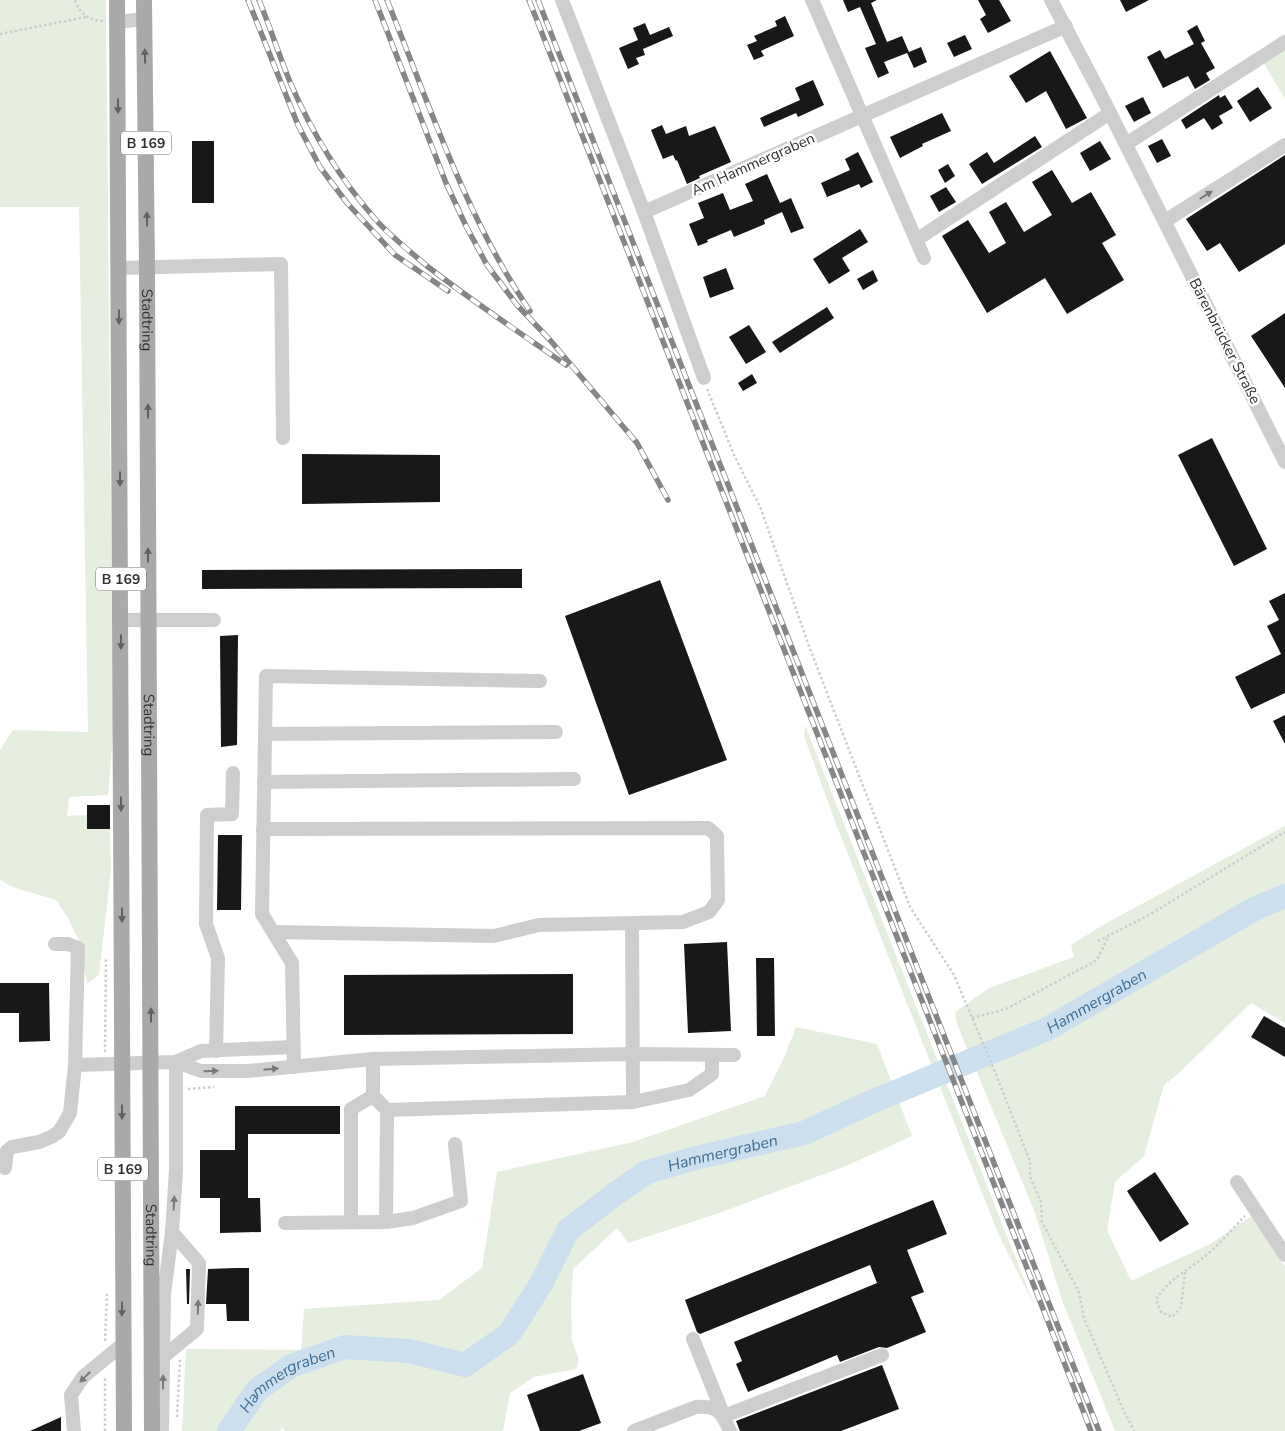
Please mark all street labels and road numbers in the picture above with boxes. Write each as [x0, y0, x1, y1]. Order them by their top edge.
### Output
street label: Am Hammergraben [688, 128, 818, 200]
road number: B 169 [121, 132, 171, 154]
street label: Bärenbrücker Straße [1185, 275, 1265, 407]
street label: Stadtring [137, 289, 157, 351]
road number: B 169 [96, 568, 146, 590]
street label: Stadtring [139, 694, 159, 756]
road number: B 169 [98, 1158, 148, 1180]
street label: Stadtring [141, 1204, 161, 1266]

